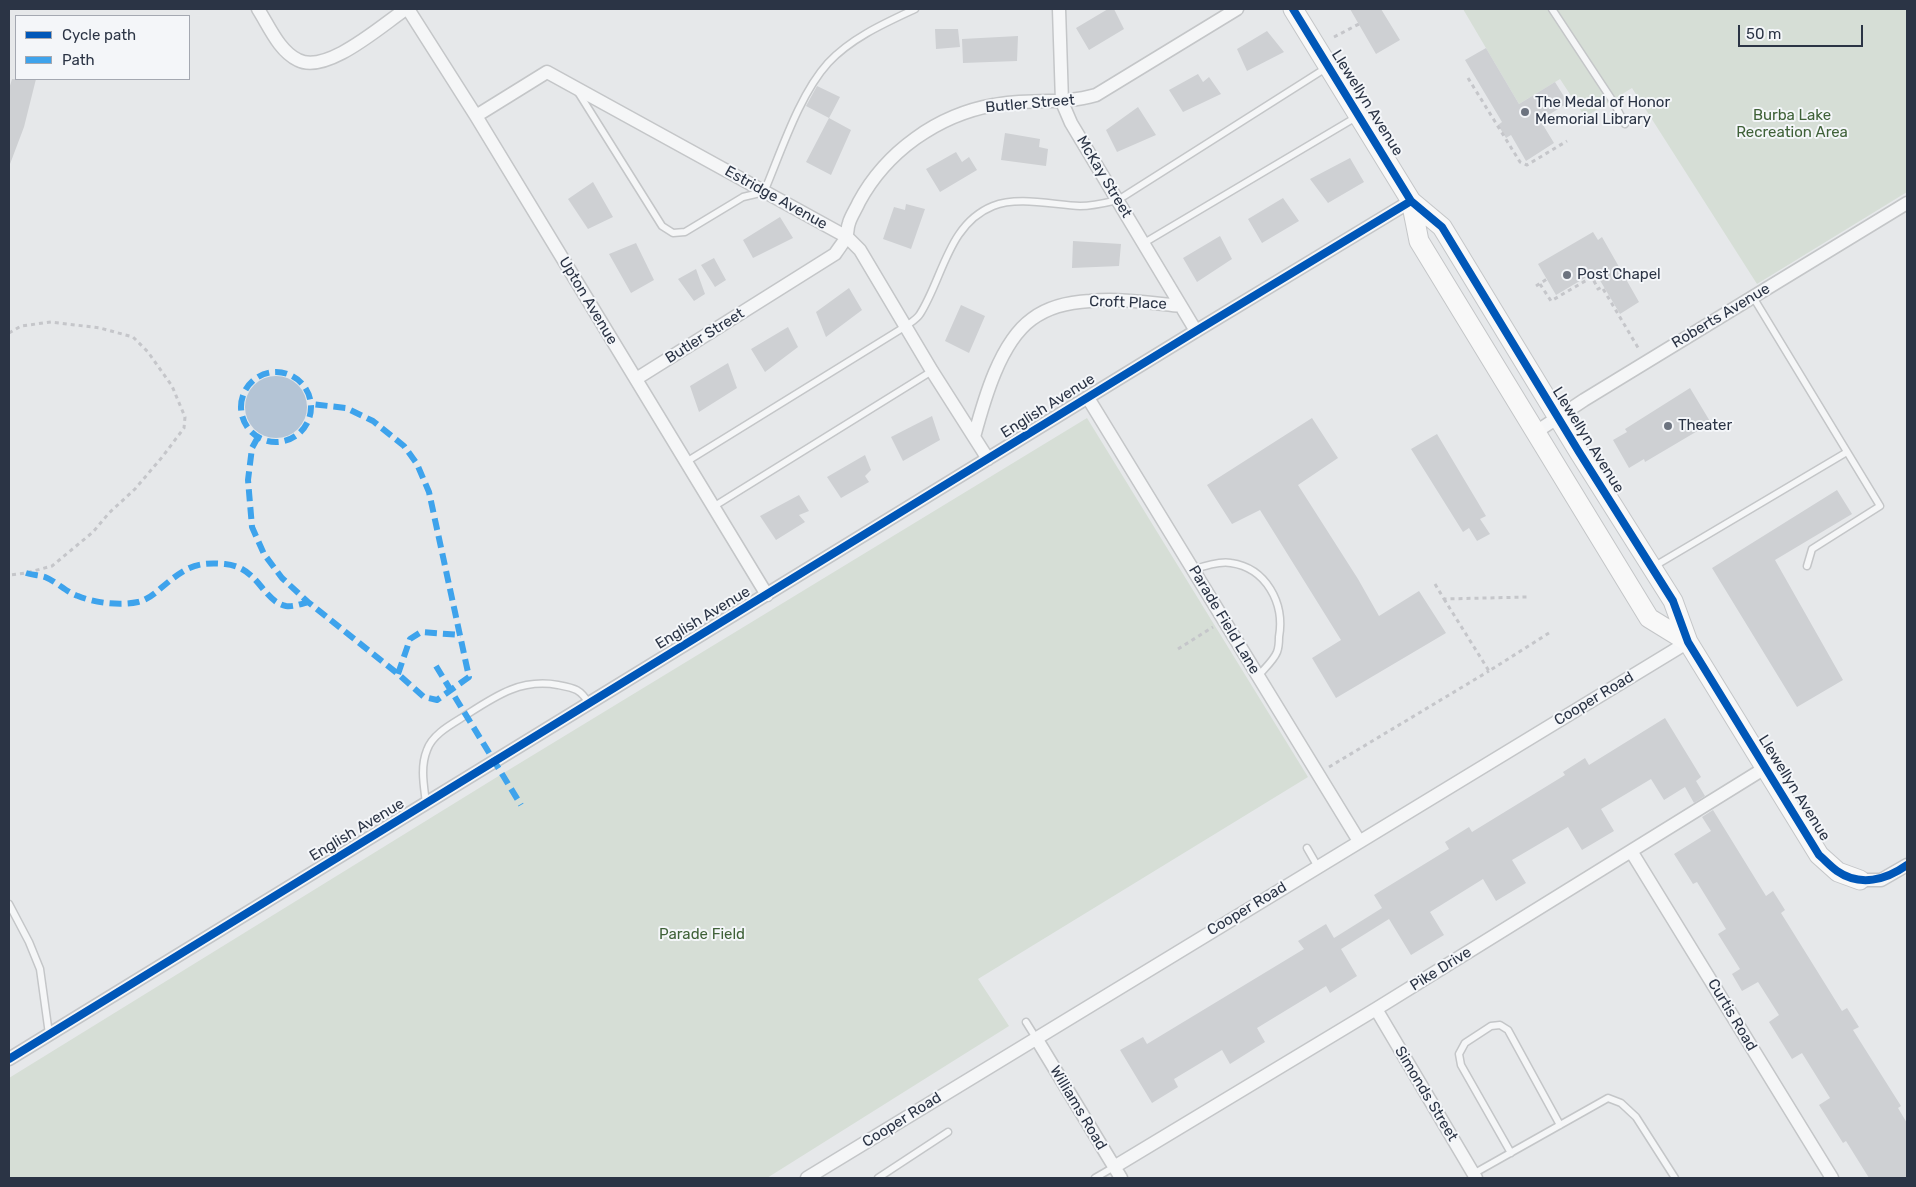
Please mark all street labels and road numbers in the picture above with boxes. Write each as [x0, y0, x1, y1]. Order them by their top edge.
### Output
street label: Llewellyn Avenue [1327, 47, 1407, 159]
street label: Butler Street [985, 91, 1075, 117]
street label: McKay Street [1072, 133, 1136, 221]
street label: Estridge Avenue [722, 162, 830, 234]
street label: Upton Avenue [555, 254, 621, 348]
street label: Roberts Avenue [1669, 280, 1773, 352]
street label: Croft Place [1089, 293, 1167, 313]
street label: Butler Street [662, 305, 748, 367]
street label: English Avenue [998, 370, 1098, 442]
street label: Llewellyn Avenue [1548, 384, 1628, 496]
street label: Parade Field Lane [1184, 562, 1264, 678]
street label: English Avenue [652, 583, 754, 653]
street label: Cooper Road [1551, 668, 1637, 730]
street label: Llewellyn Avenue [1754, 732, 1834, 844]
street label: English Avenue [306, 795, 408, 865]
street label: Cooper Road [1204, 878, 1290, 940]
street label: Pike Drive [1407, 943, 1475, 995]
street label: Curtis Road [1703, 976, 1761, 1054]
street label: Simonds Street [1391, 1043, 1461, 1145]
street label: Williams Road [1046, 1063, 1110, 1153]
street label: Cooper Road [859, 1089, 945, 1151]

